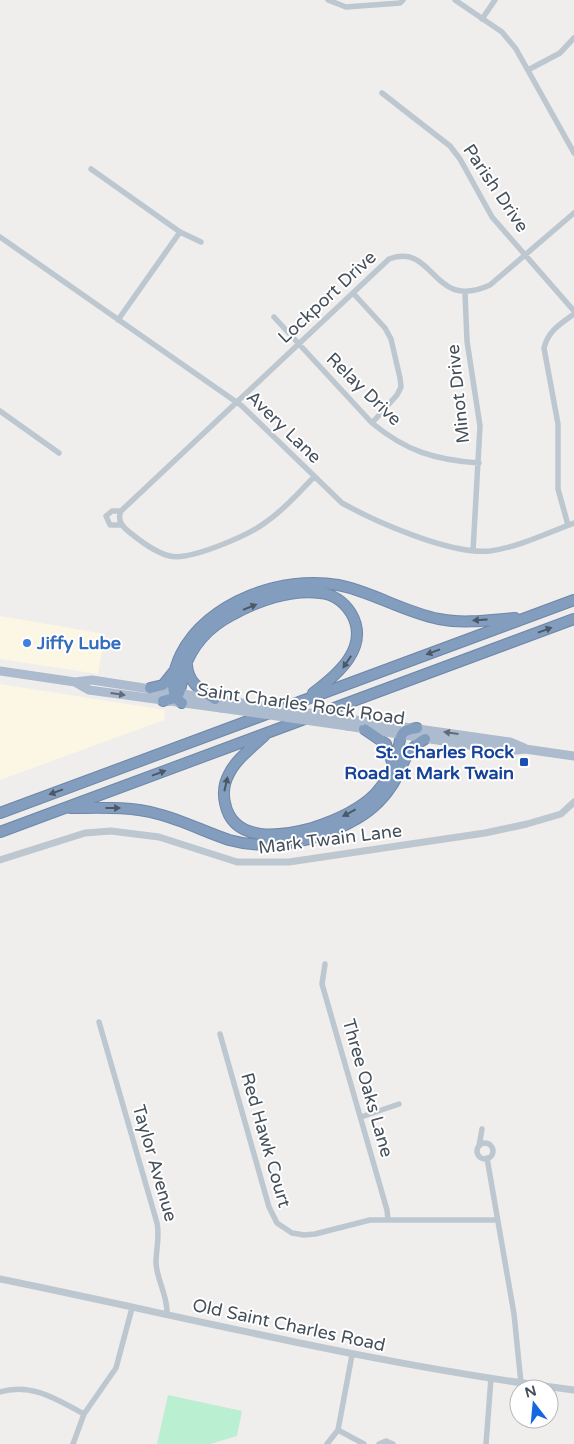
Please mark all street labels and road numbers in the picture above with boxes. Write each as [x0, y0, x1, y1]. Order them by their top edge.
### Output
street label: Parish Drive [458, 140, 534, 236]
street label: Lockport Drive [273, 246, 381, 348]
street label: Minot Drive [442, 343, 474, 445]
street label: Relay Drive [322, 348, 406, 430]
street label: Avery Lane [242, 386, 326, 468]
street label: Saint Charles Rock Road [196, 679, 406, 729]
street label: Mark Twain Lane [257, 819, 403, 859]
street label: Three Oaks Lane [338, 1016, 398, 1160]
street label: Red Hawk Court [236, 1070, 296, 1210]
street label: Taylor Avenue [128, 1102, 182, 1224]
street label: Old Saint Charles Road [191, 1294, 387, 1356]

